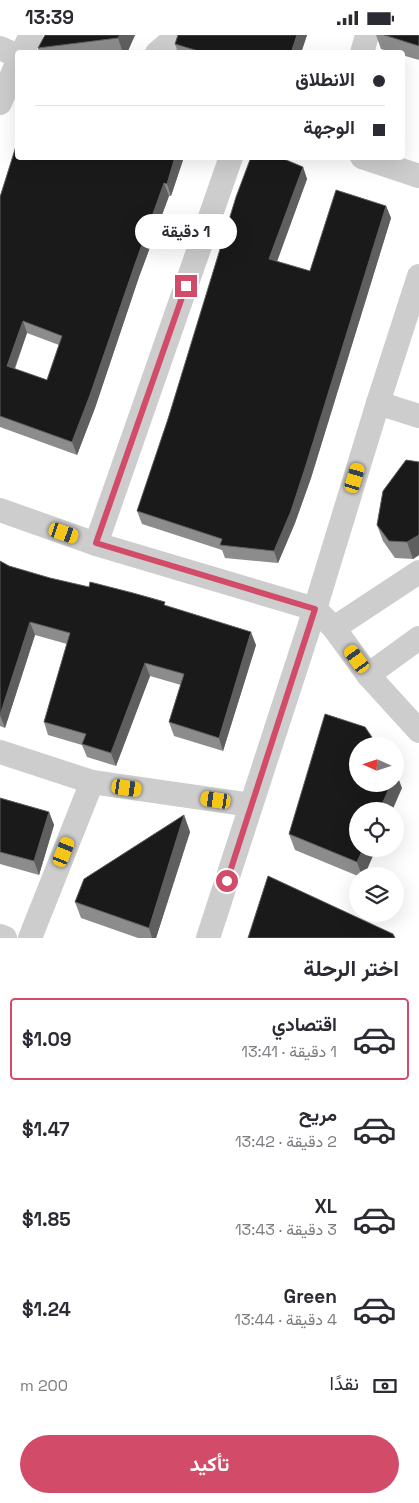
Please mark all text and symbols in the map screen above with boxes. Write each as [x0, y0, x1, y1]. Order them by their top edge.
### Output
text: 13:39 [25, 5, 74, 30]
text: الانطلاق [295, 67, 355, 92]
text: الوجهة [303, 115, 355, 140]
callout: 1 دقيقة [135, 213, 237, 249]
text: 1 دقيقة [161, 221, 211, 242]
route end [175, 275, 197, 297]
car [343, 461, 366, 495]
car [47, 521, 80, 545]
car [342, 642, 371, 676]
north arrow [349, 737, 404, 793]
map controls [349, 737, 404, 922]
car [111, 778, 142, 798]
car [200, 790, 231, 810]
button: locate [349, 802, 404, 857]
car [51, 835, 76, 869]
button: layers [349, 867, 404, 922]
route start [216, 870, 238, 892]
text: اختر الرحلة [303, 954, 399, 982]
text: اقتصادي [272, 1012, 337, 1037]
icon: car [352, 1017, 397, 1062]
text: $1.09 [22, 1027, 72, 1052]
text: 1 دقيقة · 13:41 [241, 1041, 337, 1062]
text: مريح [299, 1102, 337, 1127]
icon: car [352, 1107, 397, 1152]
text: $1.47 [22, 1117, 70, 1142]
text: 2 دقيقة · 13:42 [235, 1131, 337, 1152]
text: XL [314, 1194, 337, 1219]
icon: car [352, 1197, 397, 1242]
text: $1.85 [22, 1207, 71, 1232]
text: 3 دقيقة · 13:43 [235, 1219, 337, 1240]
text: Green [284, 1284, 337, 1309]
icon: car [352, 1287, 397, 1332]
text: $1.24 [22, 1297, 71, 1322]
text: 4 دقيقة · 13:44 [234, 1309, 337, 1330]
text: نقدًا [330, 1371, 359, 1396]
icon: cash [371, 1372, 399, 1400]
text: 200 m [20, 1375, 68, 1396]
button: تأكيد [20, 1435, 399, 1493]

